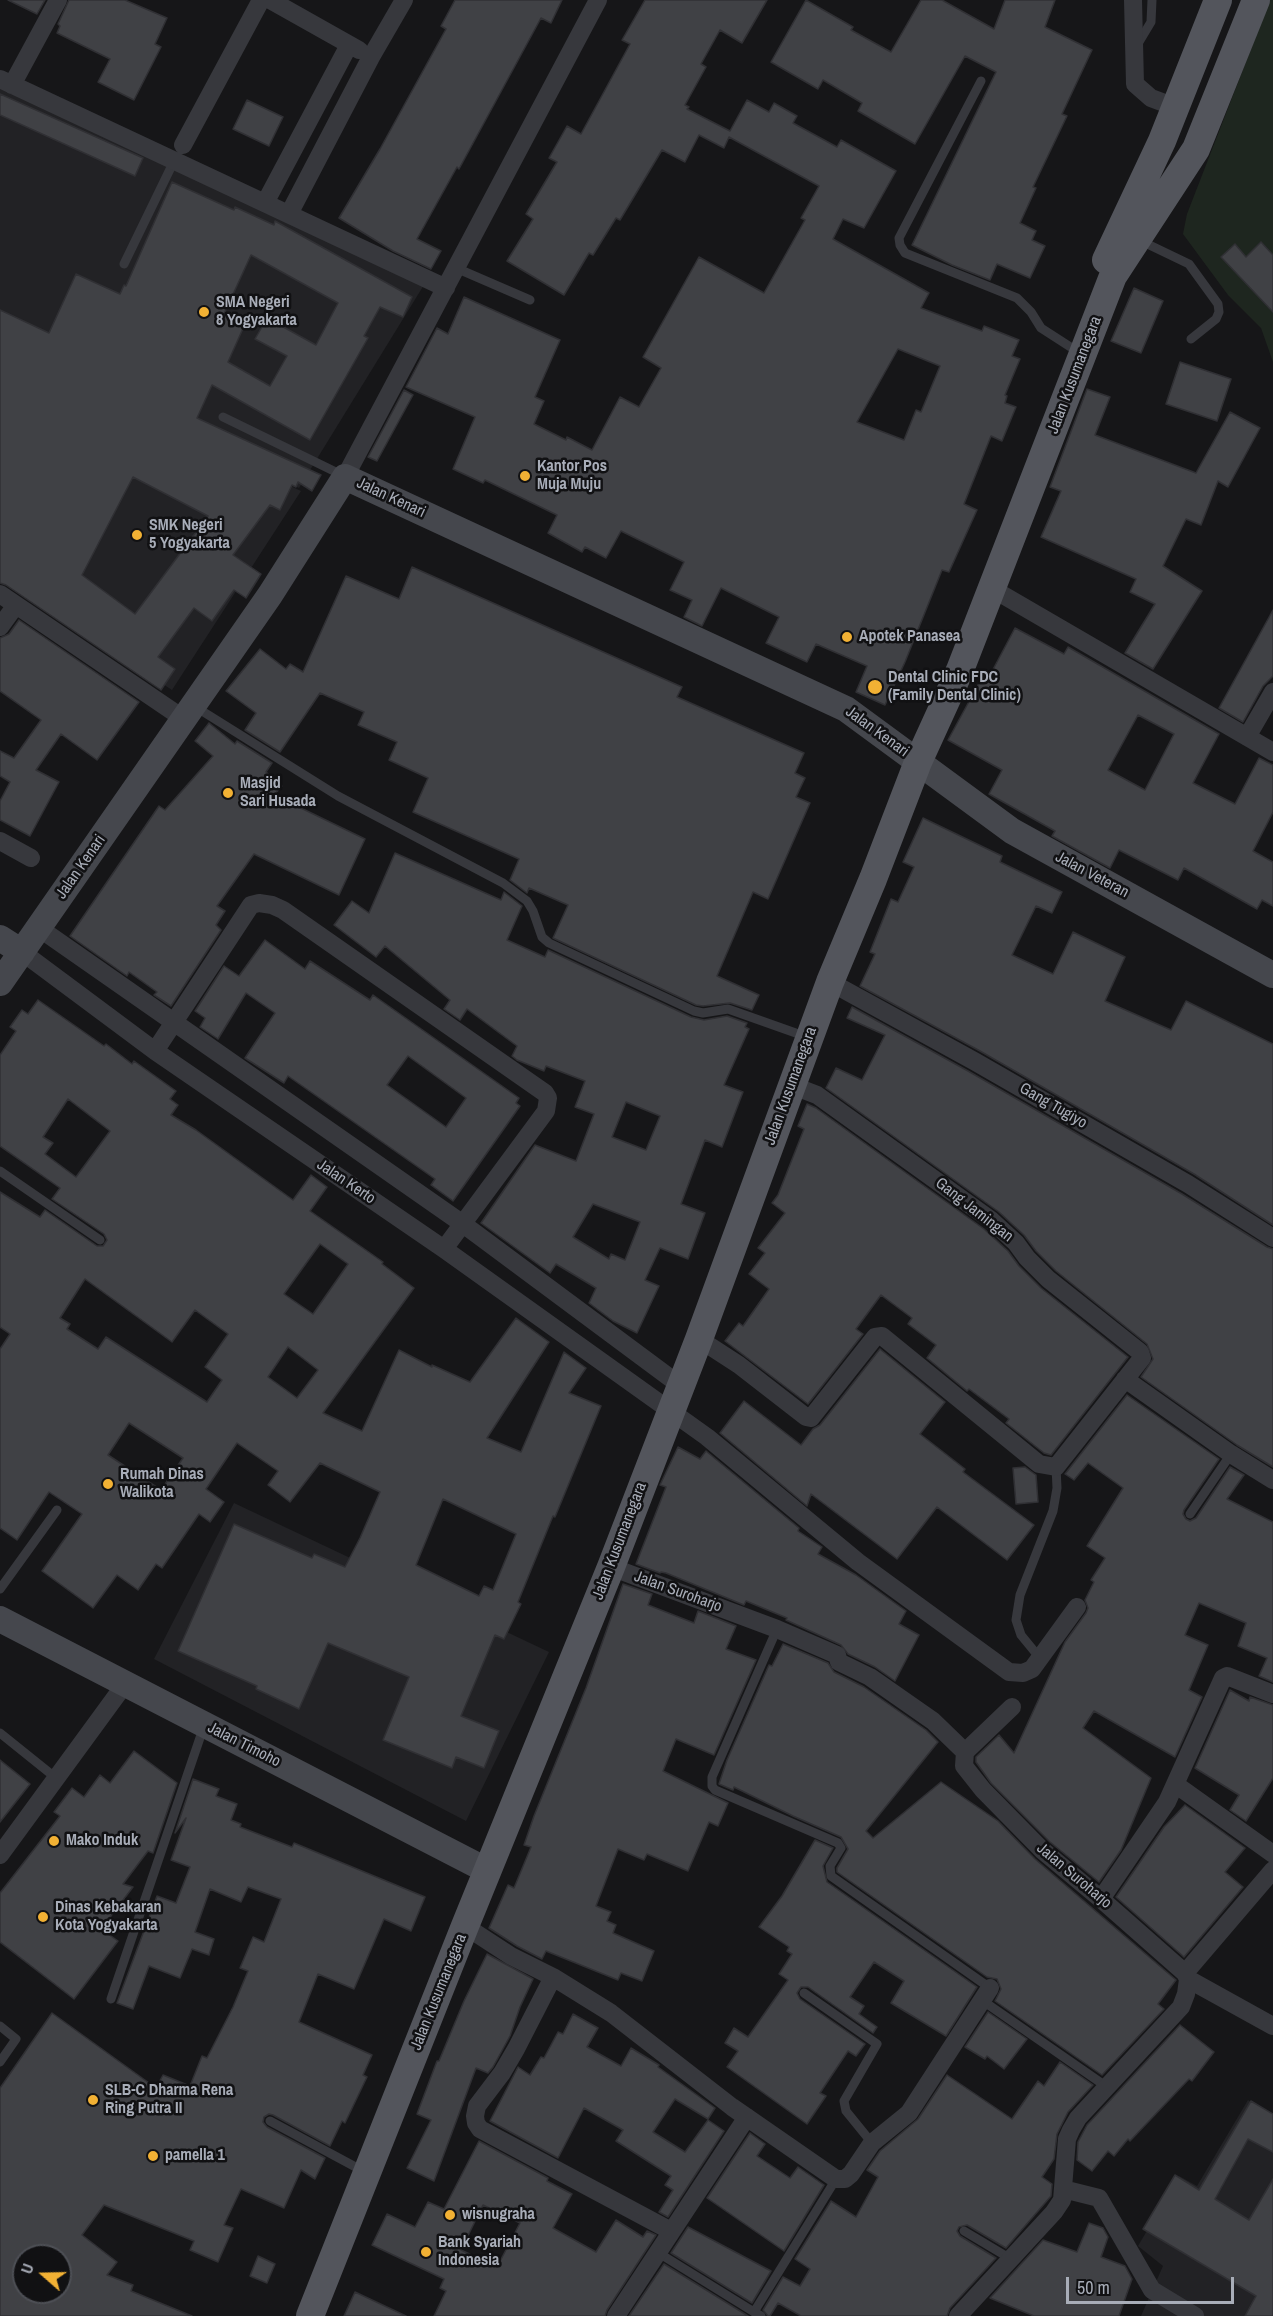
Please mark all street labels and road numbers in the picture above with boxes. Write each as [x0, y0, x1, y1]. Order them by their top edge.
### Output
street label: Jalan Kusumanegara [1044, 314, 1106, 436]
street label: Jalan Kenari [354, 474, 428, 522]
street label: Jalan Kenari [842, 703, 912, 761]
street label: Jalan Kenari [52, 831, 110, 903]
street label: Jalan Veteran [1052, 848, 1132, 902]
street label: Jalan Kusumanegara [761, 1024, 821, 1148]
street label: Gang Tugiyo [1016, 1079, 1090, 1133]
street label: Jalan Kerto [313, 1155, 379, 1209]
street label: Gang Jamingan [931, 1174, 1017, 1246]
street label: Jalan Kusumanegara [589, 1480, 651, 1602]
street label: Jalan Suroharjo [632, 1567, 724, 1617]
street label: Jalan Timoho [204, 1718, 284, 1772]
street label: Jalan Suroharjo [1033, 1839, 1115, 1913]
street label: Jalan Kusumanegara [407, 1931, 471, 2053]

